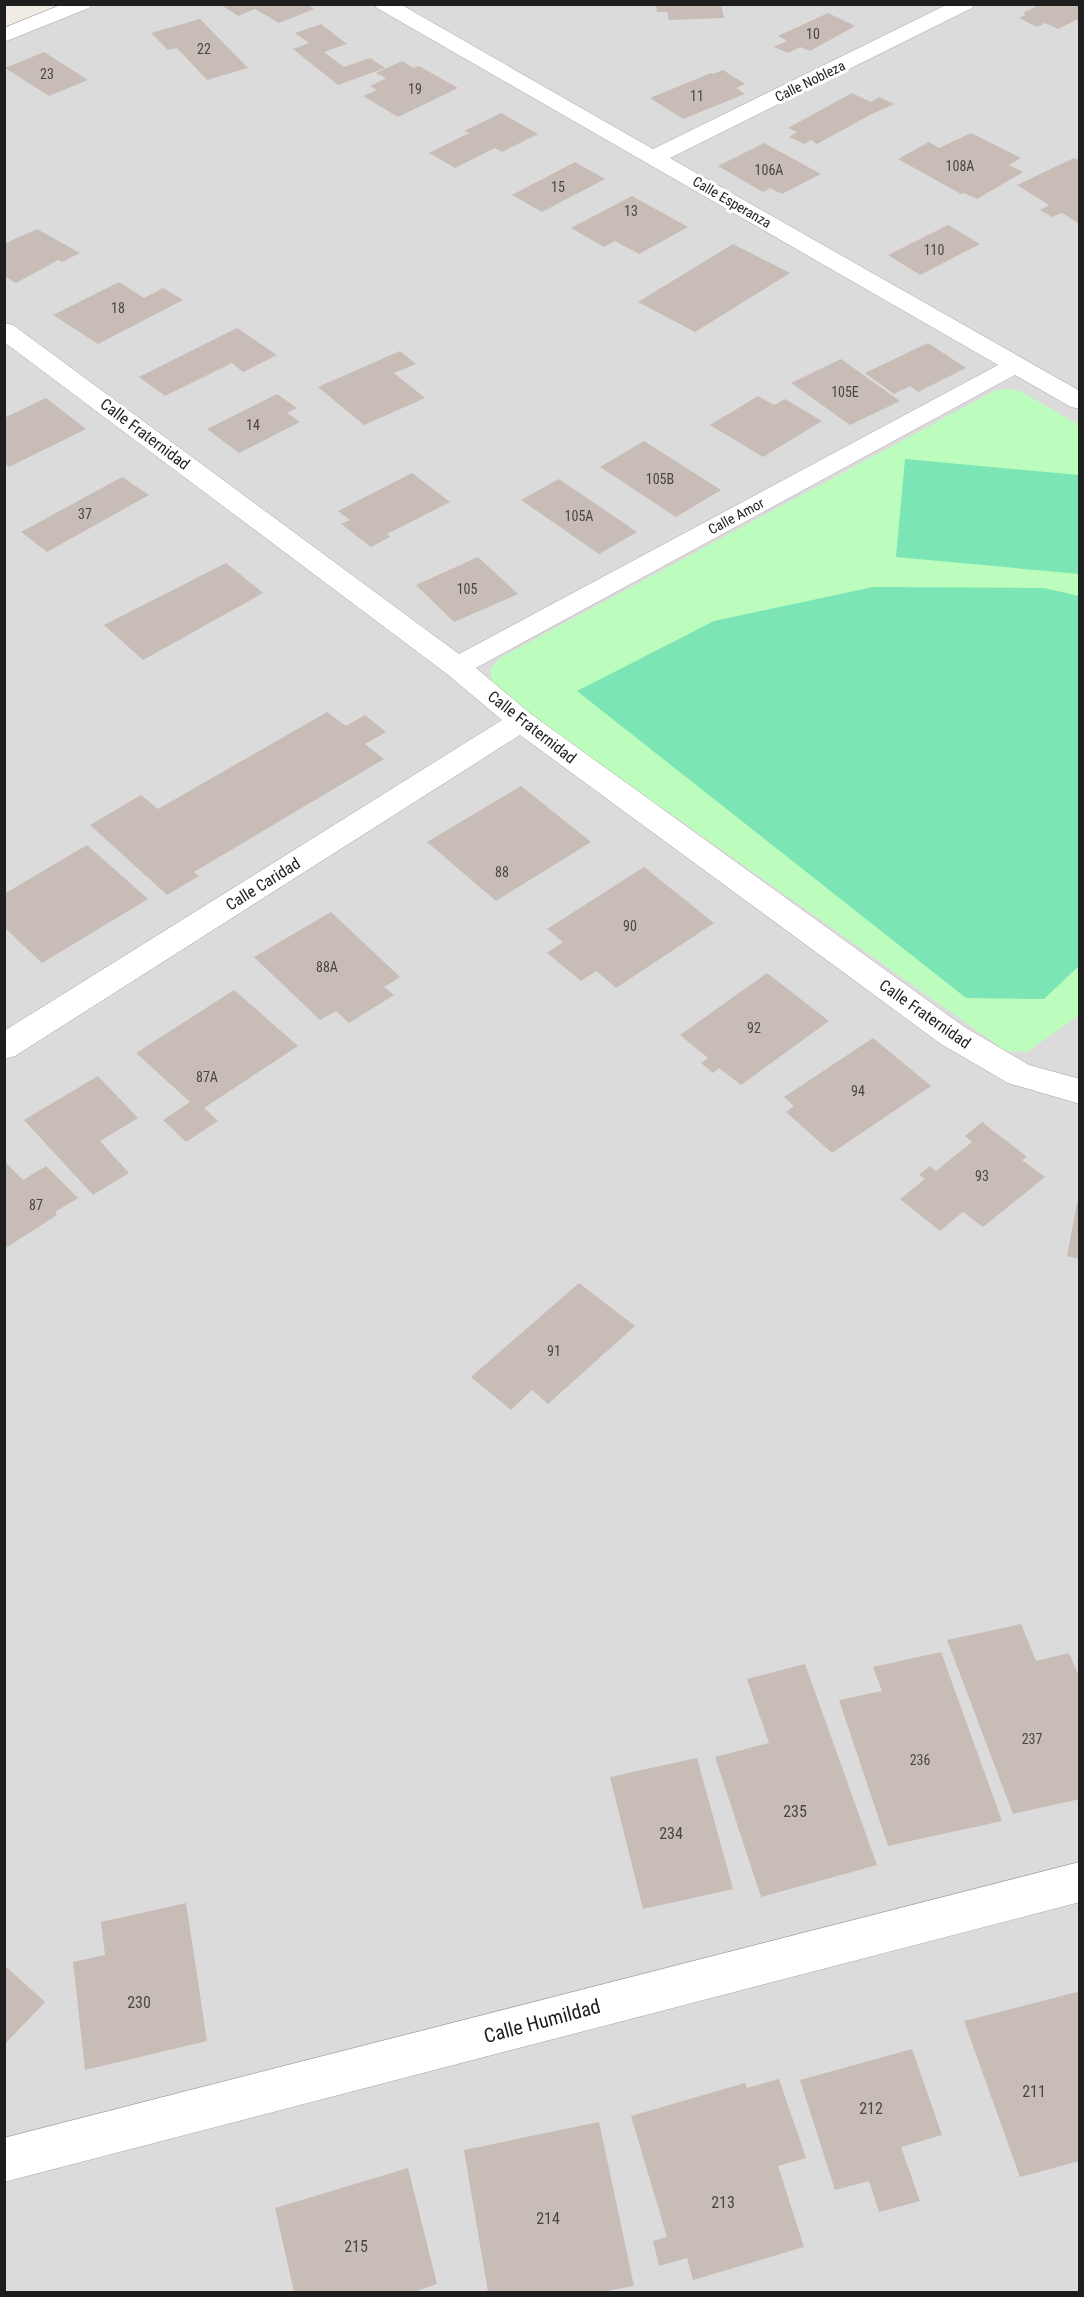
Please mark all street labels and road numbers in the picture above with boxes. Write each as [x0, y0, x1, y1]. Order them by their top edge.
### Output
street label: Calle Nobleza [772, 57, 848, 105]
street label: Calle Esperanza [690, 173, 774, 231]
street label: Calle Fraternidad [97, 394, 193, 474]
street label: Calle Amor [705, 495, 767, 537]
street label: Calle Fraternidad [484, 687, 580, 767]
street label: Calle Caridad [222, 854, 304, 914]
street label: Calle Fraternidad [876, 976, 974, 1052]
street label: Calle Humildad [481, 1994, 603, 2048]

